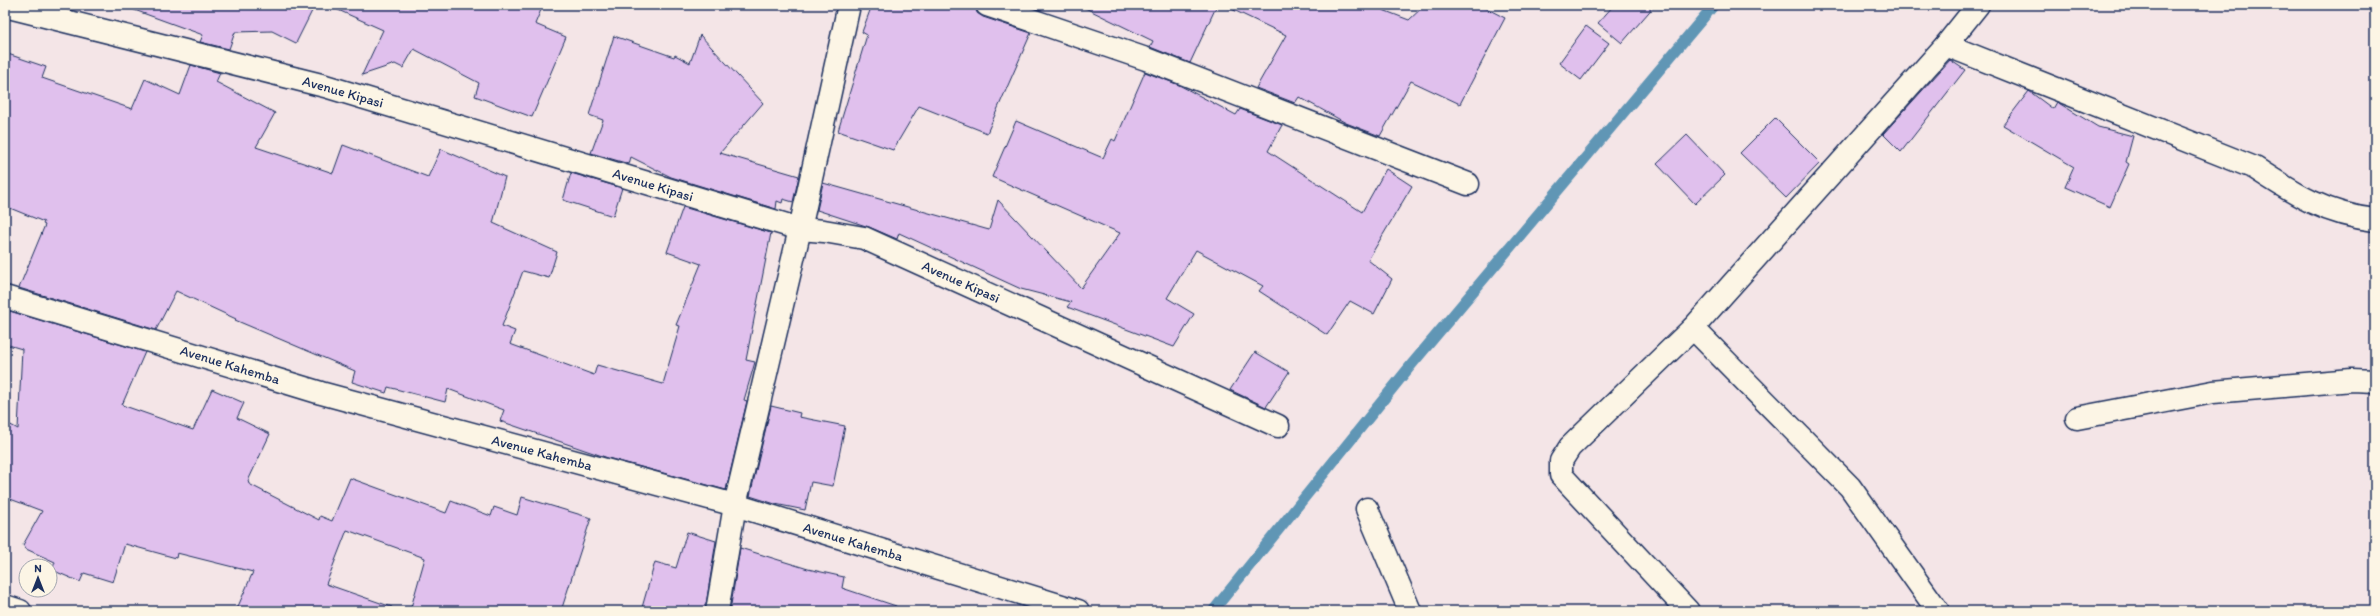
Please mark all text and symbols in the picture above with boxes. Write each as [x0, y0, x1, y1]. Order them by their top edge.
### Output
street label: Avenue Kipasi [301, 72, 385, 112]
street label: Avenue Kipasi [611, 165, 695, 205]
street label: Avenue Kipasi [919, 257, 1003, 307]
street label: Avenue Kahemba [178, 342, 283, 388]
street label: Avenue Kahemba [490, 431, 595, 475]
street label: Avenue Kahemba [801, 519, 906, 565]
north arrow [18, 558, 58, 598]
text: N [34, 562, 42, 575]

